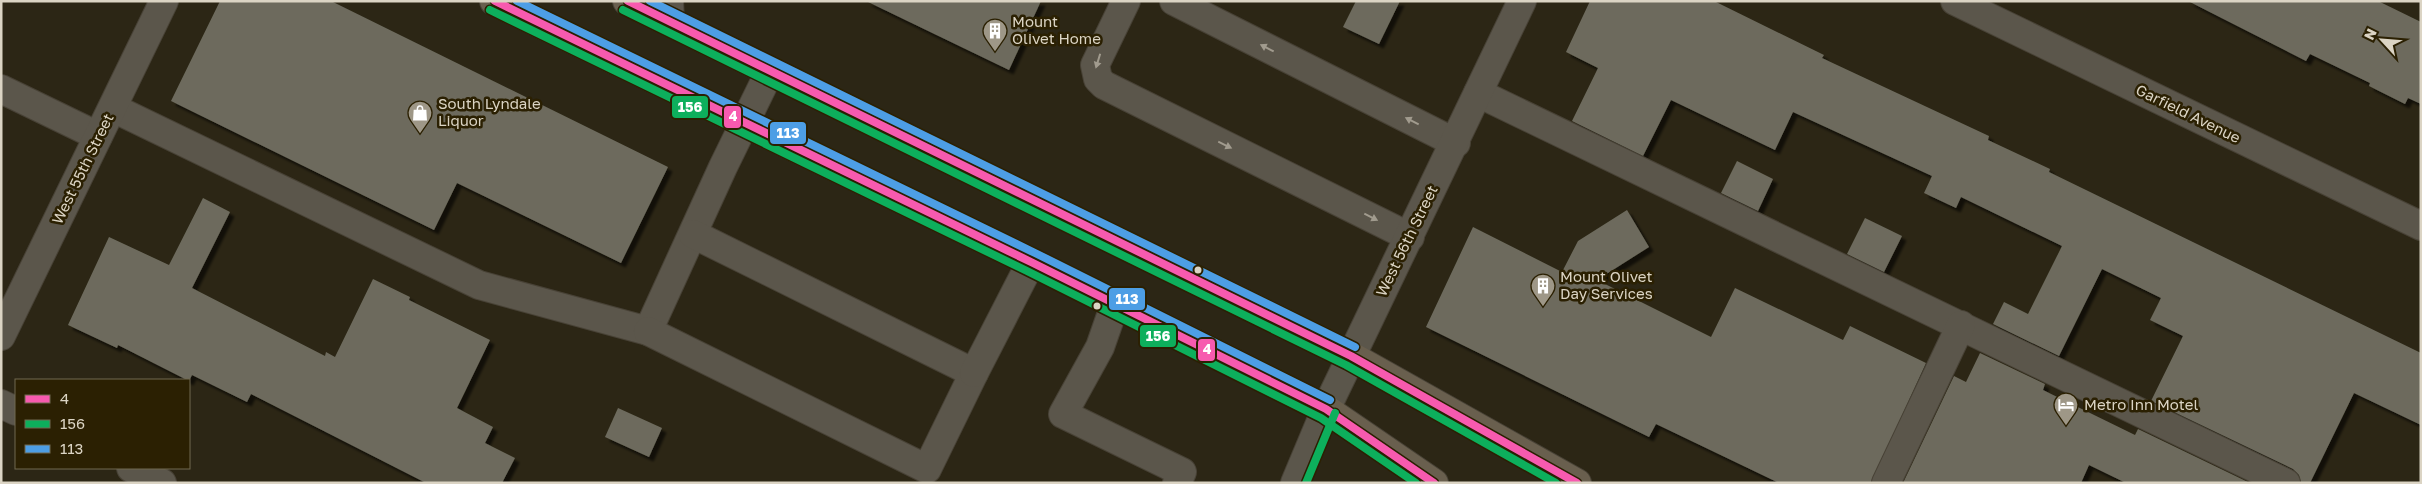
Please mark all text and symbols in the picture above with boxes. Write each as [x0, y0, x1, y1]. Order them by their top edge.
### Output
place label: Mount Olivet Home [1012, 12, 1101, 47]
north arrow [2357, 15, 2407, 65]
building icon: Mount Olivet Home [982, 18, 1008, 52]
text: N [2360, 26, 2380, 43]
one-way arrow [1260, 44, 1274, 52]
one-way arrow [1094, 54, 1102, 69]
street label: Garfield Avenue [2133, 80, 2244, 146]
place label: South Lyndale Liquor [438, 94, 541, 129]
line badge: 156 [671, 95, 709, 119]
text: 156 [678, 98, 702, 115]
shop icon: South Lyndale Liquor [407, 100, 433, 134]
line badge: 4 [723, 105, 742, 129]
text: 4 [729, 107, 738, 124]
street label: West 55th Street [47, 110, 117, 227]
one-way arrow [1405, 117, 1419, 125]
line badge: 113 [769, 121, 807, 145]
text: 113 [777, 124, 799, 141]
one-way arrow [1218, 141, 1232, 149]
street label: West 56th Street [1371, 182, 1441, 299]
one-way arrow [1364, 213, 1378, 221]
unlabelled marker [1193, 265, 1203, 275]
place label: Mount Olivet Day Services [1560, 267, 1653, 302]
building icon: Mount Olivet Day Services [1530, 273, 1556, 307]
line badge: 113 [1108, 287, 1146, 311]
text: 113 [1116, 290, 1138, 307]
unlabelled marker [1092, 301, 1102, 311]
line badge: 156 [1139, 324, 1177, 348]
text: 156 [1146, 327, 1170, 344]
line badge: 4 [1197, 338, 1216, 362]
text: 4 [1203, 340, 1212, 357]
legend [15, 379, 190, 469]
text: 4 [60, 389, 69, 407]
hotel icon: Metro Inn Motel [2053, 392, 2079, 426]
place label: Metro Inn Motel [2084, 395, 2199, 413]
text: 156 [60, 414, 85, 432]
text: 113 [60, 439, 83, 457]

